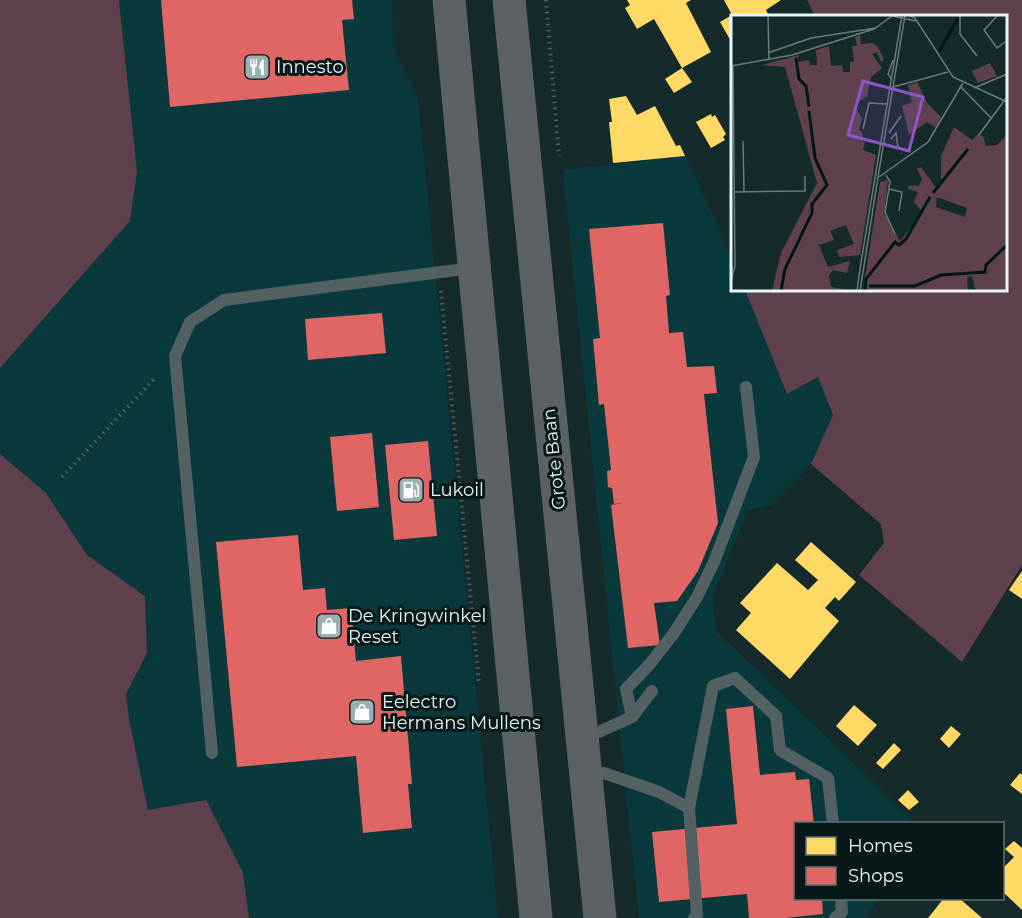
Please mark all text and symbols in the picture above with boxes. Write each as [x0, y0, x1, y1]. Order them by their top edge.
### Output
inset map [731, 15, 1007, 291]
restaurant icon: Innesto [242, 52, 272, 82]
place label: Innesto [276, 56, 344, 78]
street label: Grote Baan [538, 407, 570, 511]
fuel station icon: Lukoil [396, 475, 426, 505]
place label: Lukoil [430, 479, 484, 501]
place label: De Kringwinkel Reset [348, 605, 486, 648]
shop icon: De Kringwinkel Reset [314, 611, 344, 641]
place label: Eelectro Hermans Mullens [382, 691, 541, 734]
shop icon: Eelectro Hermans Mullens [347, 697, 377, 727]
legend [794, 822, 1004, 900]
text: Homes [848, 835, 913, 857]
text: Shops [848, 865, 904, 887]

